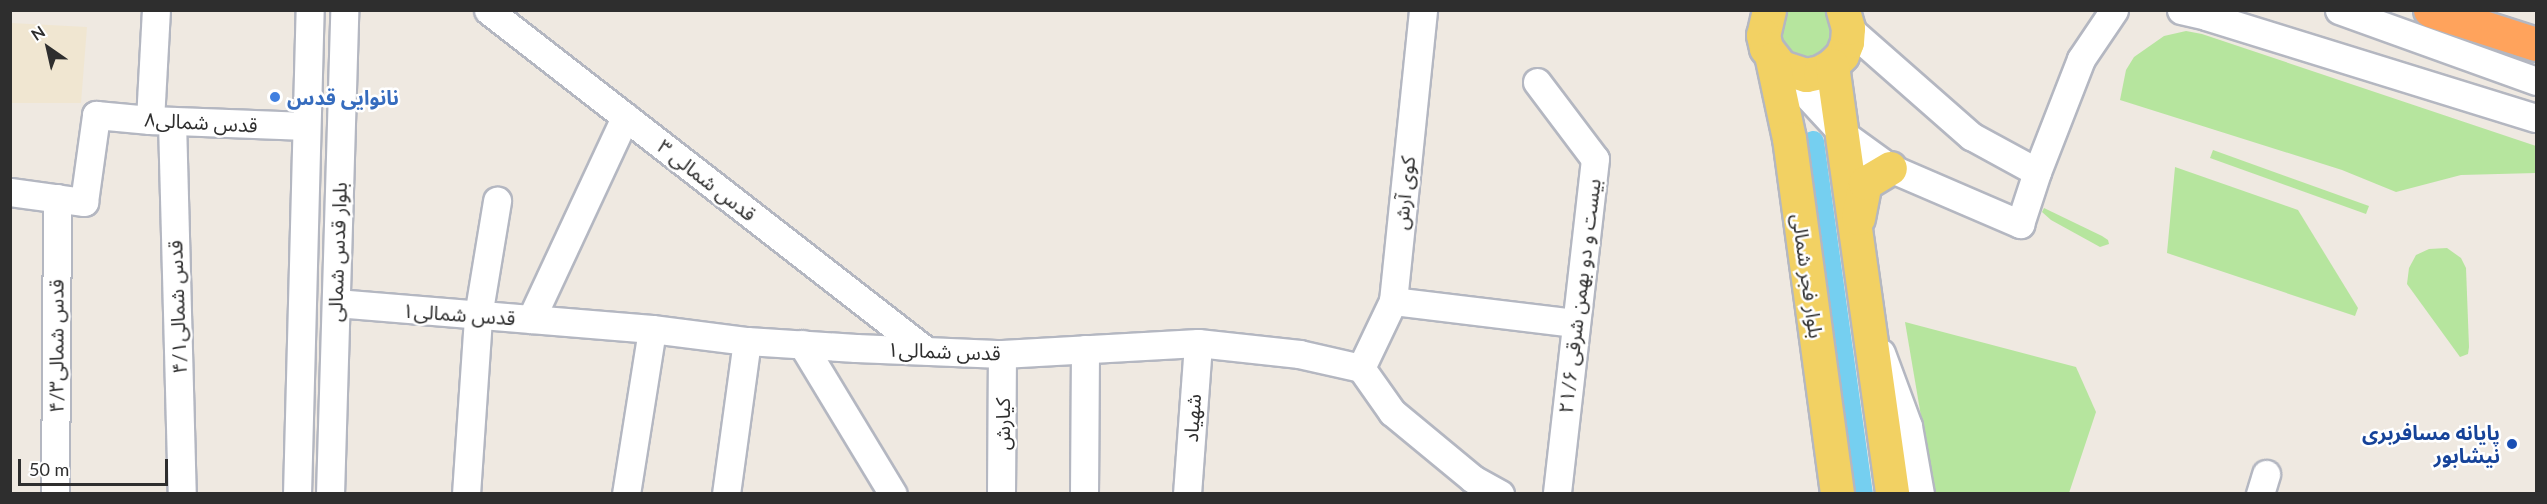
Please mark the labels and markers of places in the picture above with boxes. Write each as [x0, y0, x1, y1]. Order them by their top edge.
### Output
place label: نانوایی قدس [287, 85, 399, 109]
marker: نانوایی قدس [268, 90, 282, 104]
place label: پایانه مسافربری نیشابور [2362, 420, 2500, 467]
marker: پایانه مسافربری نیشابور [2505, 437, 2519, 451]

